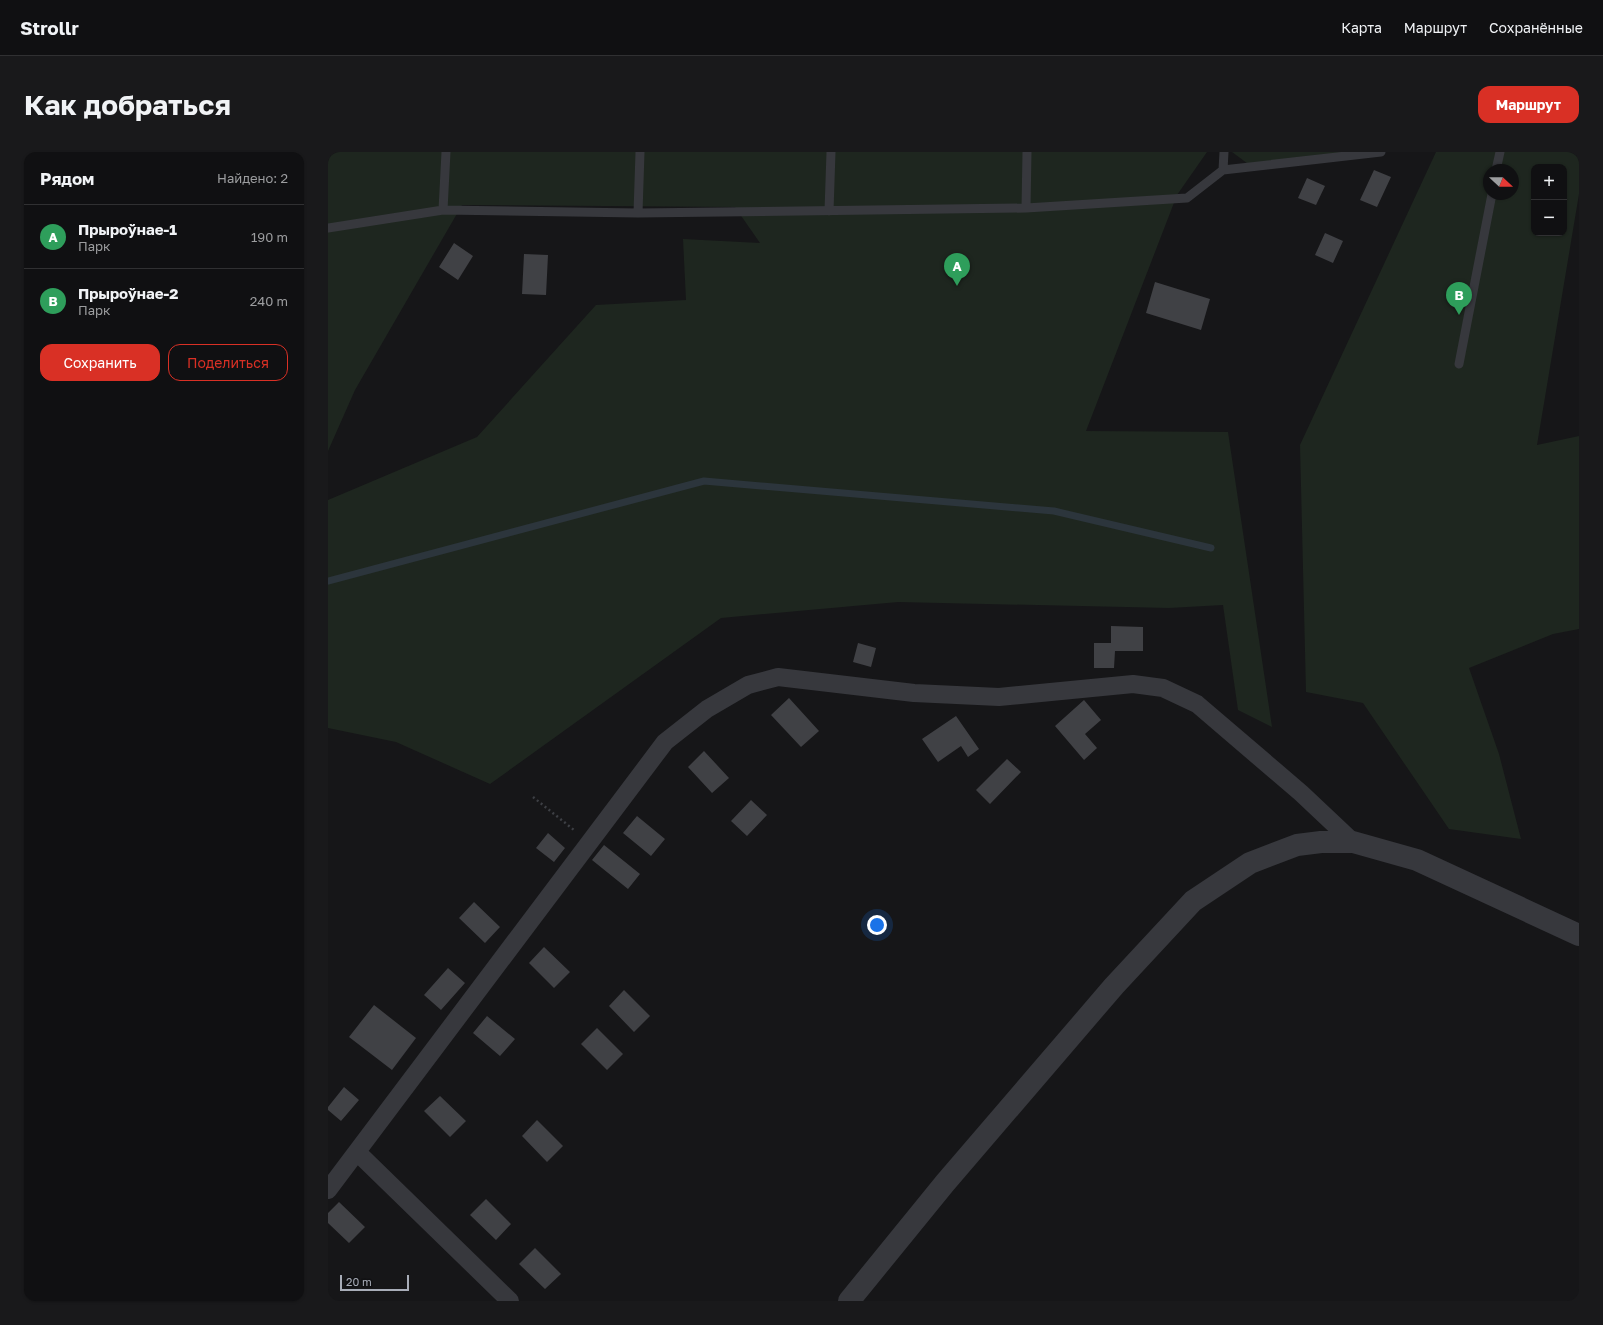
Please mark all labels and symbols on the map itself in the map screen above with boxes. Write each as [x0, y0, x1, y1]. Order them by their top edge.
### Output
north arrow [1483, 164, 1519, 200]
pin: A [944, 253, 970, 286]
pin: B [1446, 282, 1472, 315]
your location [867, 915, 887, 935]
scale bar [340, 1273, 409, 1292]

